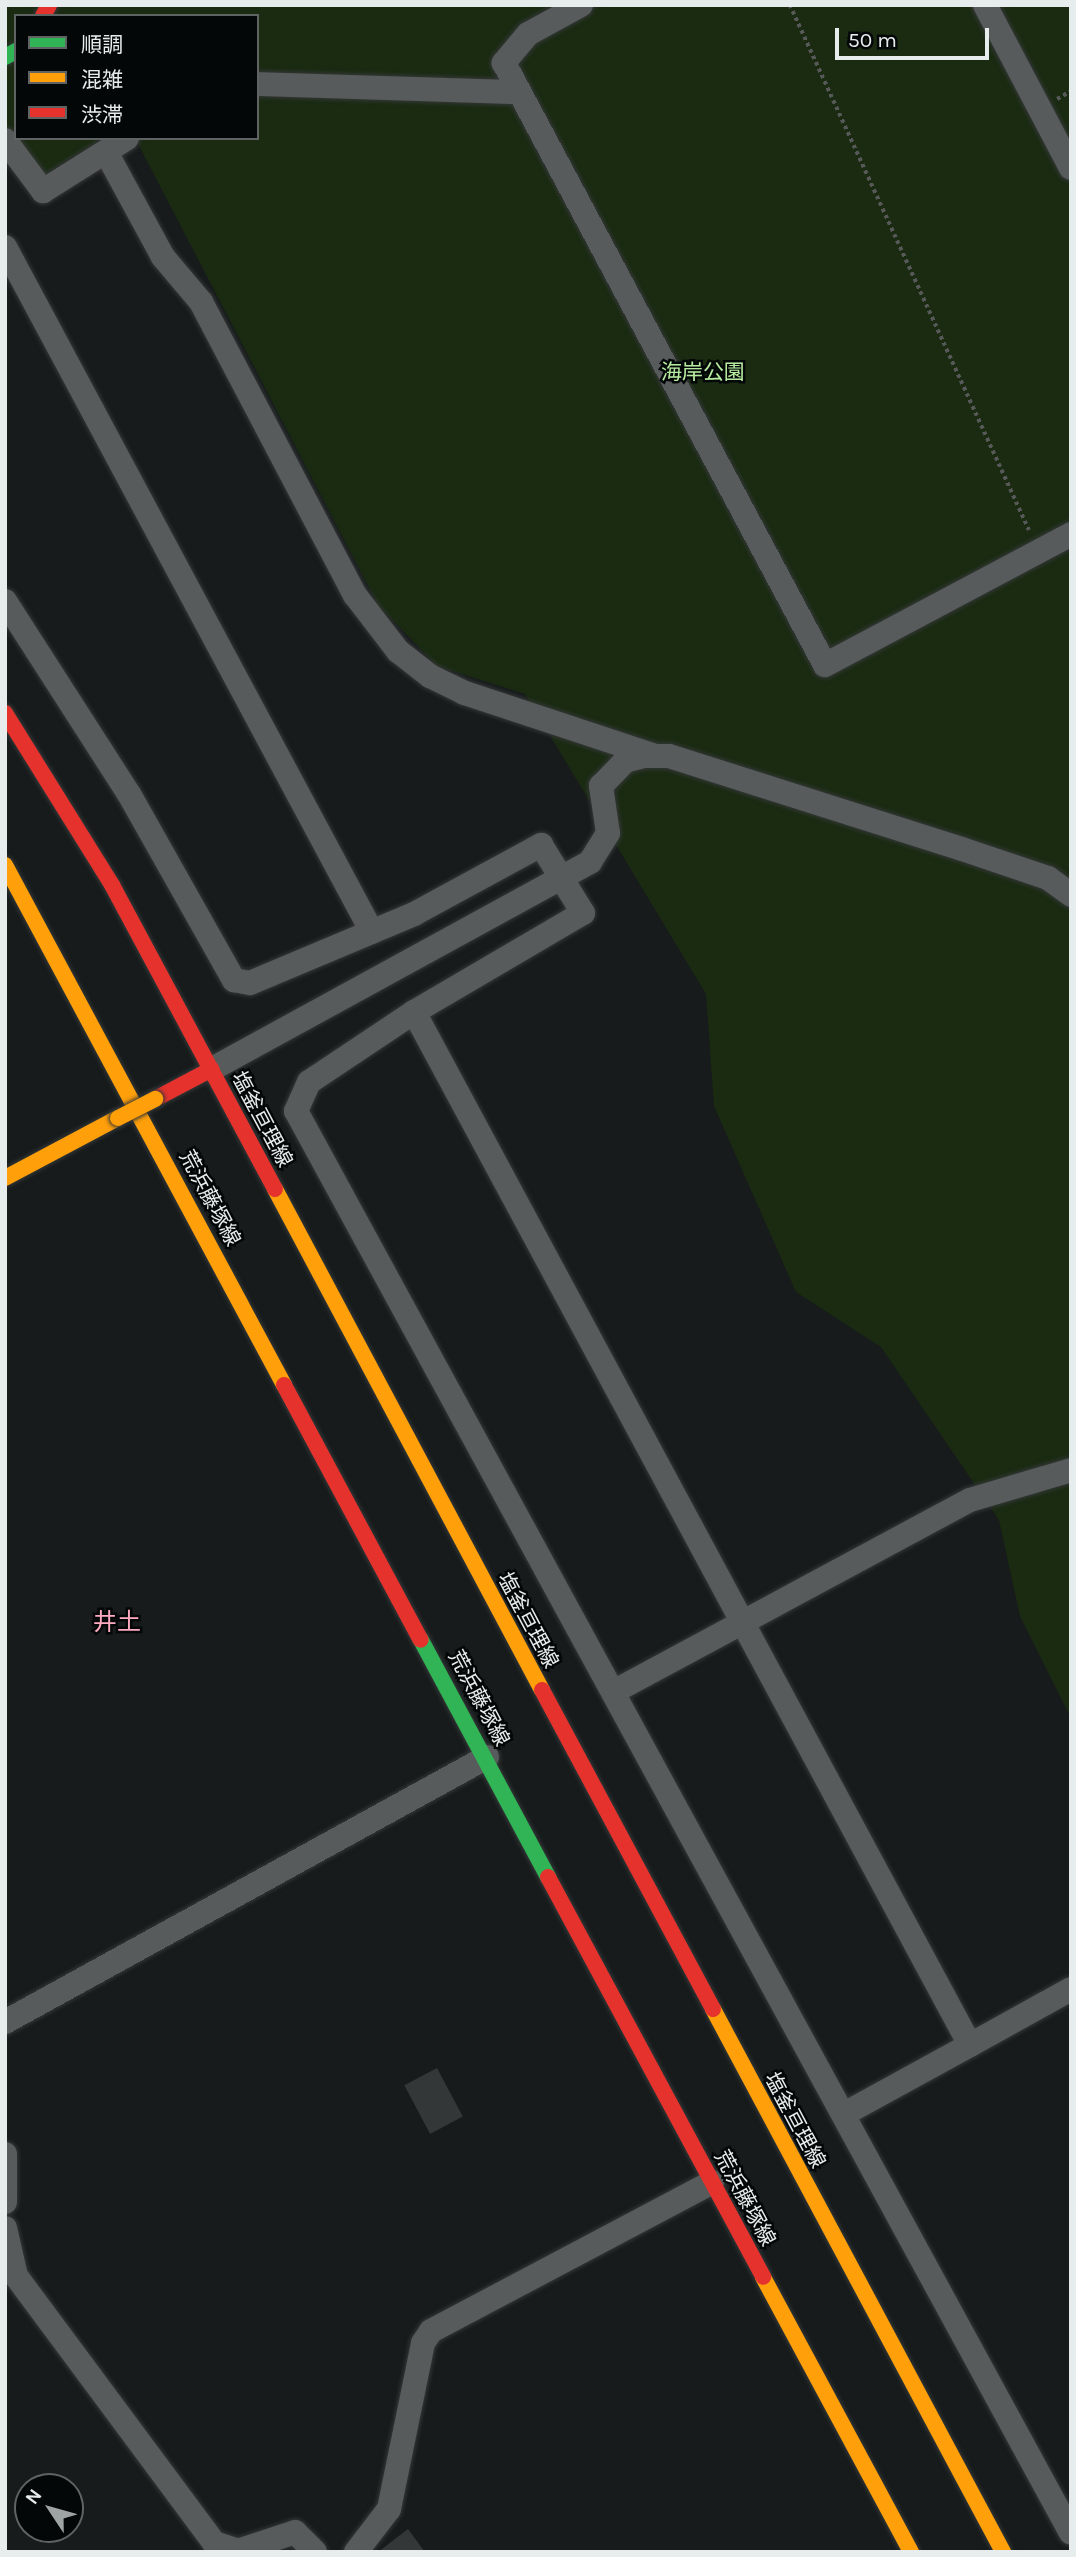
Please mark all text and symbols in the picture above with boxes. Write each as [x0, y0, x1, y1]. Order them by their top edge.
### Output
legend [14, 14, 259, 140]
scale bar [838, 14, 992, 58]
text: 50 m [848, 28, 897, 52]
text: 順調 [81, 33, 123, 57]
text: 混雑 [81, 68, 123, 92]
text: 渋滞 [81, 103, 123, 127]
park label: 海岸公園 [661, 359, 745, 385]
street label: 塩釜亘理線 [226, 1067, 298, 1171]
street label: 荒浜藤塚線 [174, 1146, 246, 1250]
street label: 塩釜亘理線 [492, 1568, 564, 1672]
district label: 井土 [93, 1609, 141, 1637]
street label: 荒浜藤塚線 [443, 1646, 515, 1750]
street label: 塩釜亘理線 [759, 2068, 831, 2172]
street label: 荒浜藤塚線 [709, 2146, 781, 2250]
north arrow [14, 2473, 84, 2543]
text: N [21, 2485, 47, 2509]

